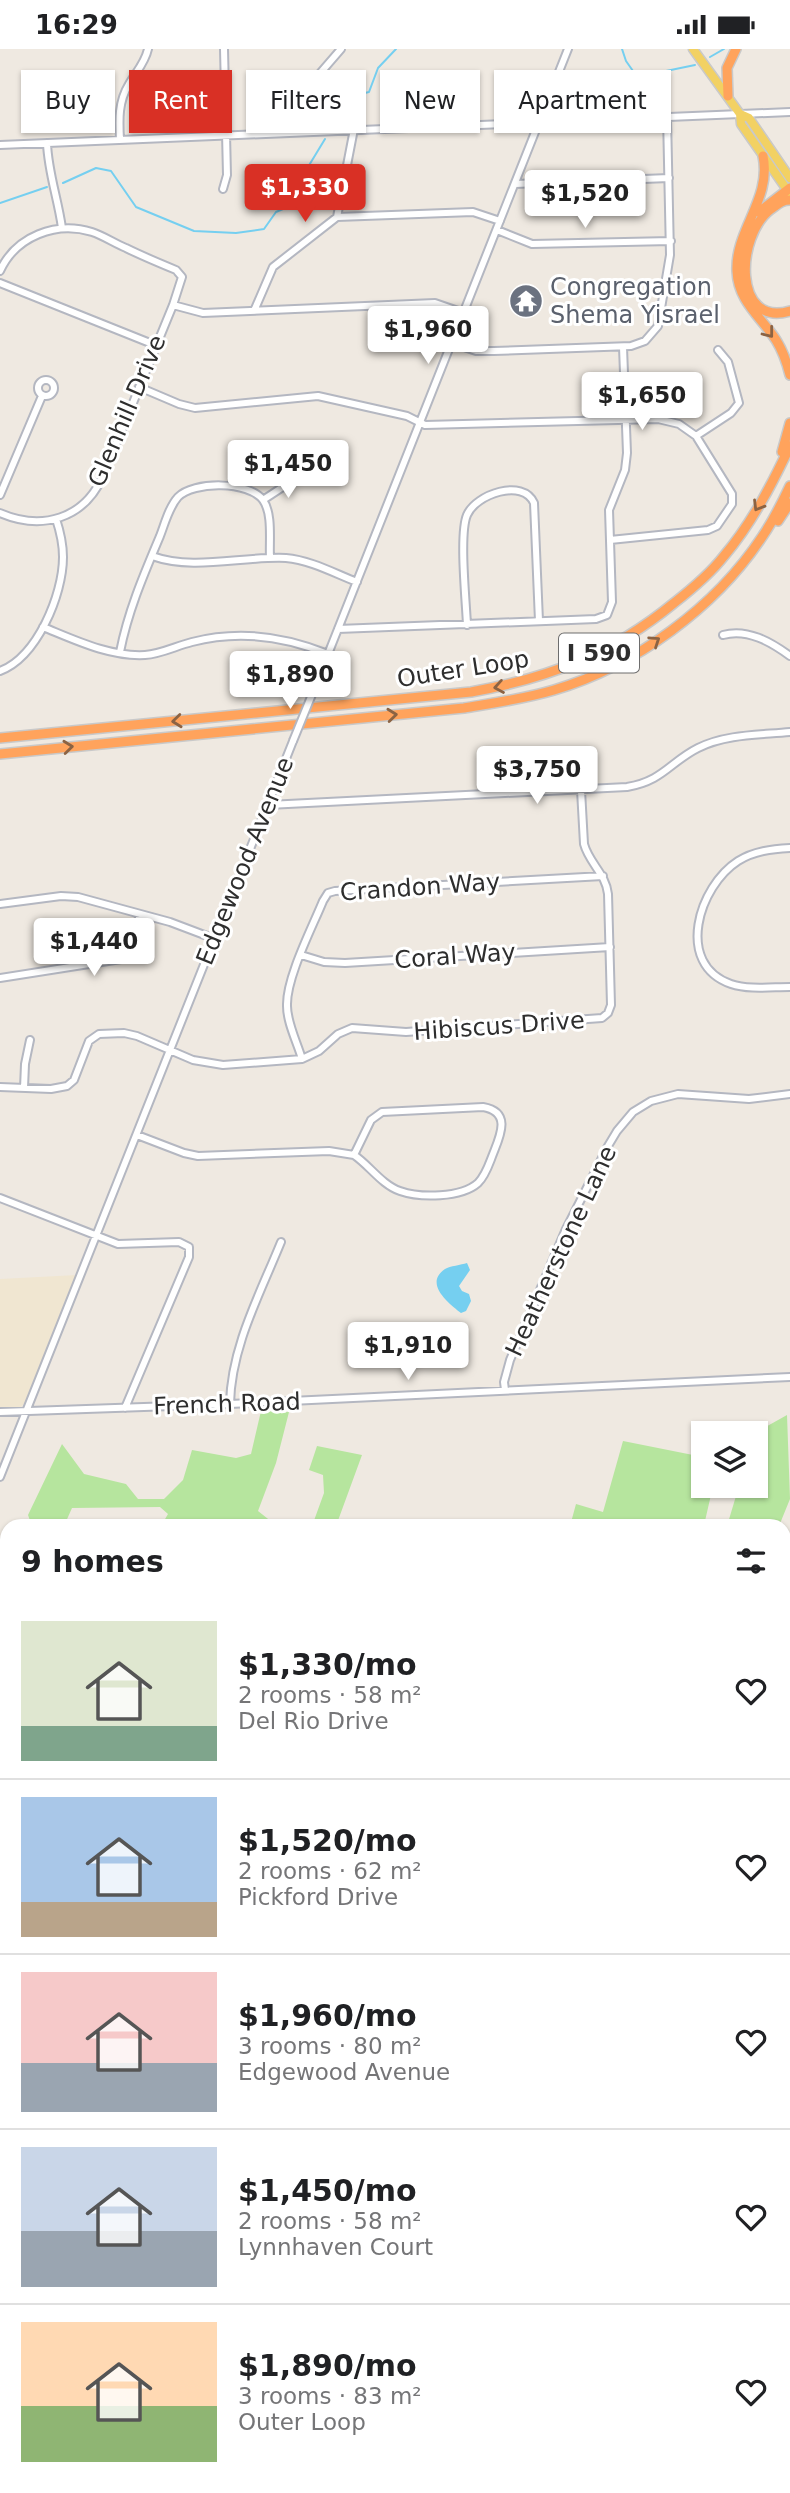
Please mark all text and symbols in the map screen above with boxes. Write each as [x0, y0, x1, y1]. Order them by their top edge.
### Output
text: 16:29 [35, 10, 118, 40]
chip: Buy [21, 70, 115, 133]
chip: Rent [129, 70, 232, 133]
chip: Filters [246, 70, 366, 133]
chip: New [380, 70, 480, 133]
chip: Apartment [494, 70, 671, 133]
pin: $1,330 [248, 165, 362, 224]
pin: $1,520 [528, 171, 642, 230]
text: $1,330 [261, 174, 349, 200]
text: $1,520 [541, 180, 629, 206]
place label: Congregation Shema Yisrael [550, 273, 720, 329]
temple icon: Congregation Shema Yisrael [507, 282, 545, 320]
pin: $1,960 [371, 307, 485, 366]
text: $1,960 [384, 316, 472, 342]
one-way arrow [761, 325, 774, 337]
street label: Glenhill Drive [82, 331, 172, 491]
pin: $1,650 [585, 373, 699, 432]
text: $1,650 [598, 382, 686, 408]
pin: $1,450 [231, 441, 345, 500]
text: $1,450 [244, 450, 332, 476]
one-way arrow [754, 499, 767, 512]
road number: I 590 [559, 633, 639, 673]
one-way arrow [647, 637, 660, 650]
street label: Outer Loop [395, 645, 531, 693]
pin: $1,890 [233, 651, 347, 711]
text: $1,890 [246, 661, 334, 687]
one-way arrow [493, 679, 505, 694]
one-way arrow [387, 708, 398, 723]
one-way arrow [171, 713, 182, 728]
one-way arrow [63, 740, 74, 755]
pin: $3,750 [480, 747, 594, 806]
street label: Edgewood Avenue [191, 753, 299, 969]
text: $3,750 [493, 756, 581, 782]
street label: Crandon Way [339, 867, 501, 907]
pin: $1,440 [37, 919, 151, 978]
text: $1,440 [50, 928, 138, 954]
street label: Coral Way [393, 938, 517, 974]
street label: Hibiscus Drive [412, 1006, 586, 1046]
street label: Heatherstone Lane [500, 1141, 622, 1361]
pin: $1,910 [351, 1323, 465, 1382]
text: $1,910 [364, 1332, 452, 1358]
street label: French Road [153, 1387, 301, 1421]
map controls [691, 1421, 768, 1498]
button: layers [691, 1421, 768, 1498]
icon: filters [732, 1542, 770, 1580]
text: 9 homes [21, 1544, 164, 1579]
text: $1,330/mo [238, 1647, 417, 1682]
icon: home [77, 1649, 161, 1733]
icon: heart [732, 1672, 770, 1710]
text: 2 rooms · 58 m² [238, 1682, 422, 1708]
text: Del Rio Drive [238, 1708, 389, 1734]
text: $1,520/mo [238, 1823, 417, 1858]
icon: home [77, 1825, 161, 1909]
icon: heart [732, 1848, 770, 1886]
text: 2 rooms · 62 m² [238, 1858, 422, 1884]
text: Pickford Drive [238, 1884, 398, 1910]
text: $1,960/mo [238, 1998, 417, 2033]
icon: home [77, 2000, 161, 2084]
icon: heart [732, 2023, 770, 2061]
text: 3 rooms · 80 m² [238, 2033, 422, 2059]
text: Edgewood Avenue [238, 2059, 450, 2085]
text: $1,450/mo [238, 2173, 417, 2208]
icon: home [77, 2175, 161, 2259]
icon: heart [732, 2198, 770, 2236]
text: 2 rooms · 58 m² [238, 2208, 422, 2234]
text: Lynnhaven Court [238, 2234, 433, 2260]
text: $1,890/mo [238, 2348, 417, 2383]
icon: home [77, 2350, 161, 2434]
icon: heart [732, 2373, 770, 2411]
text: 3 rooms · 83 m² [238, 2383, 422, 2409]
text: Outer Loop [238, 2409, 366, 2435]

